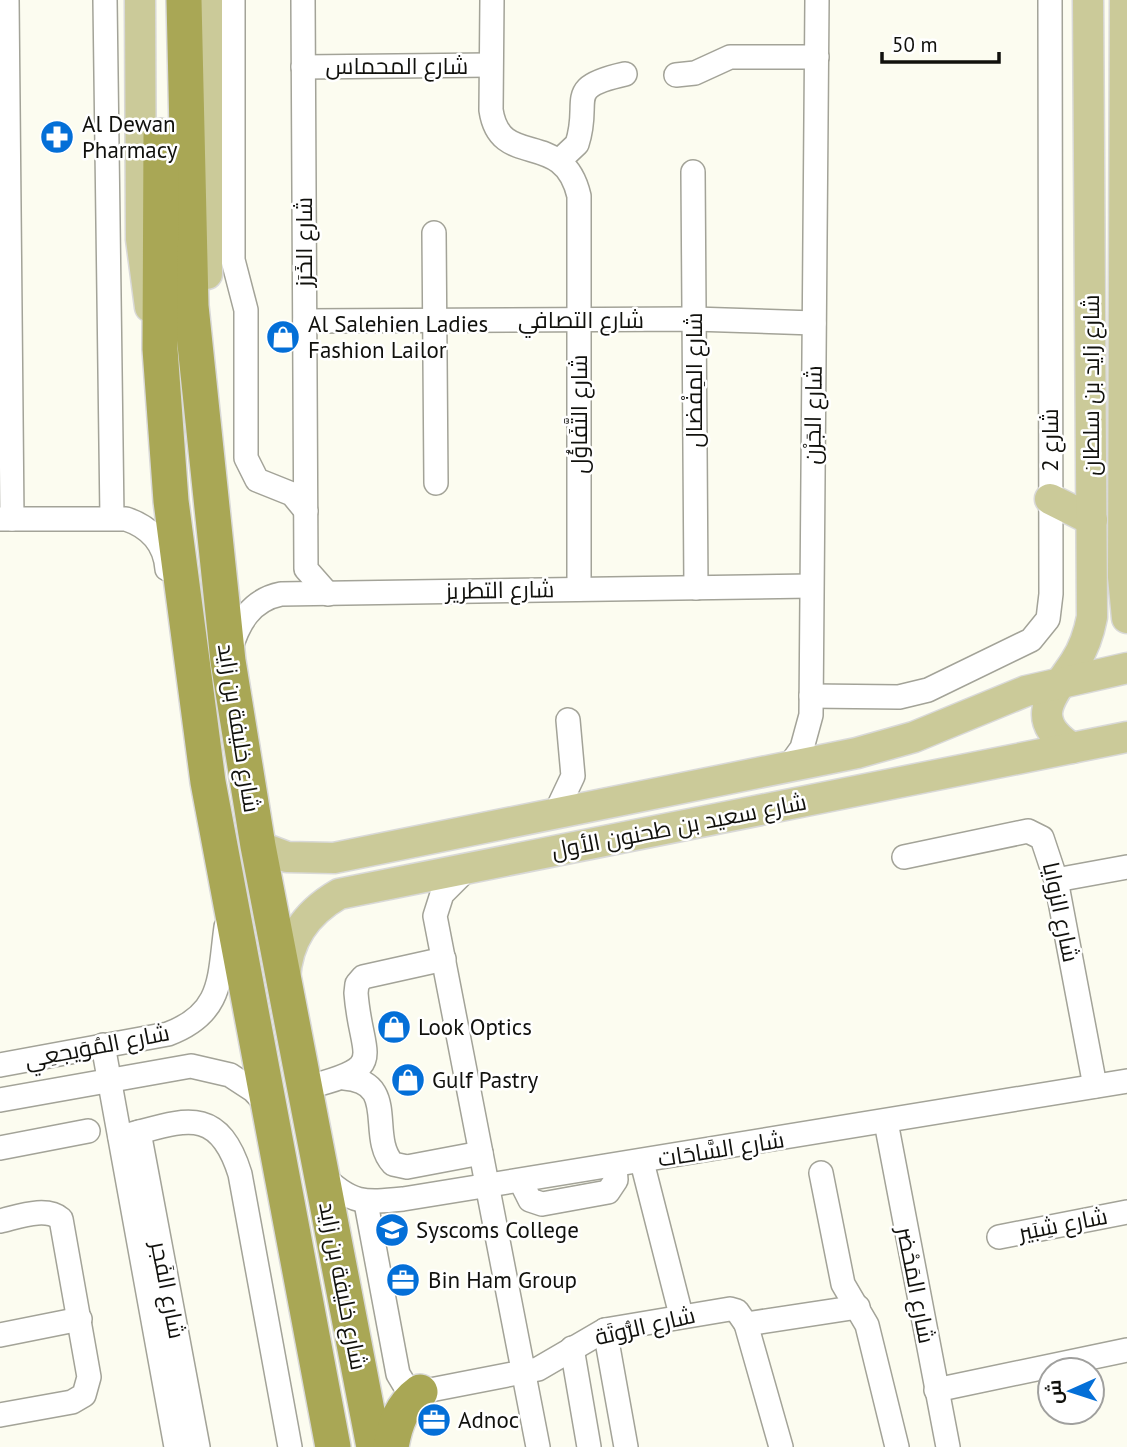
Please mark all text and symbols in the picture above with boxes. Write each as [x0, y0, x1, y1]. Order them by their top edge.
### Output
scale bar [882, 21, 999, 65]
text: 50 m [892, 31, 938, 58]
street label: شارع المحماس [326, 51, 468, 82]
place label: Al Dewan Pharmacy [82, 109, 178, 164]
pharmacy icon: Al Dewan Pharmacy [38, 118, 76, 156]
street label: شارع الخَرَز [289, 197, 320, 289]
street label: شارع زايد بن سلطان [1076, 294, 1107, 476]
street label: شارع التصافي [518, 305, 644, 338]
place label: Al Salehien Ladies Fashion Lailor [308, 309, 488, 364]
street label: شارع المِفْضال [679, 312, 710, 448]
shop icon: Al Salehien Ladies Fashion Lailor [264, 318, 302, 356]
street label: شارع التَّفَاؤُل [564, 354, 595, 474]
street label: شارع الجَرْن [797, 365, 830, 465]
street label: شارع 2 [1035, 408, 1066, 472]
street label: شارع التطريز [443, 574, 555, 607]
street label: شارع خليفة بن زايد [210, 641, 267, 815]
street label: شارع سعيد بن طحنون الأول [549, 787, 809, 866]
street label: شارع الزوايا [1035, 859, 1086, 965]
shop icon: Look Optics [375, 1008, 413, 1046]
place label: Look Optics [418, 1012, 532, 1041]
street label: شارع المُوَيجعِي [22, 1017, 173, 1078]
shop icon: Gulf Pastry [389, 1061, 427, 1099]
place label: Gulf Pastry [432, 1065, 538, 1094]
street label: شارع السَّاحَات [656, 1124, 786, 1175]
street label: شارع خليفة بن زايد [311, 1199, 374, 1373]
street label: شارع شِبَير [1014, 1201, 1110, 1249]
school or university icon: Syscoms College [373, 1211, 411, 1249]
place label: Syscoms College [416, 1215, 579, 1244]
street label: شارع المَحْضر [889, 1222, 942, 1346]
street label: شارع الفَجر [142, 1237, 192, 1341]
office icon: Bin Ham Group [384, 1261, 422, 1299]
place label: Bin Ham Group [428, 1265, 577, 1294]
street label: شارع الرُّوتَة [592, 1300, 698, 1353]
north arrow [1036, 1356, 1106, 1426]
text: ش [1041, 1379, 1067, 1405]
office icon: Adnoc [415, 1401, 453, 1439]
place label: Adnoc [458, 1405, 519, 1434]

